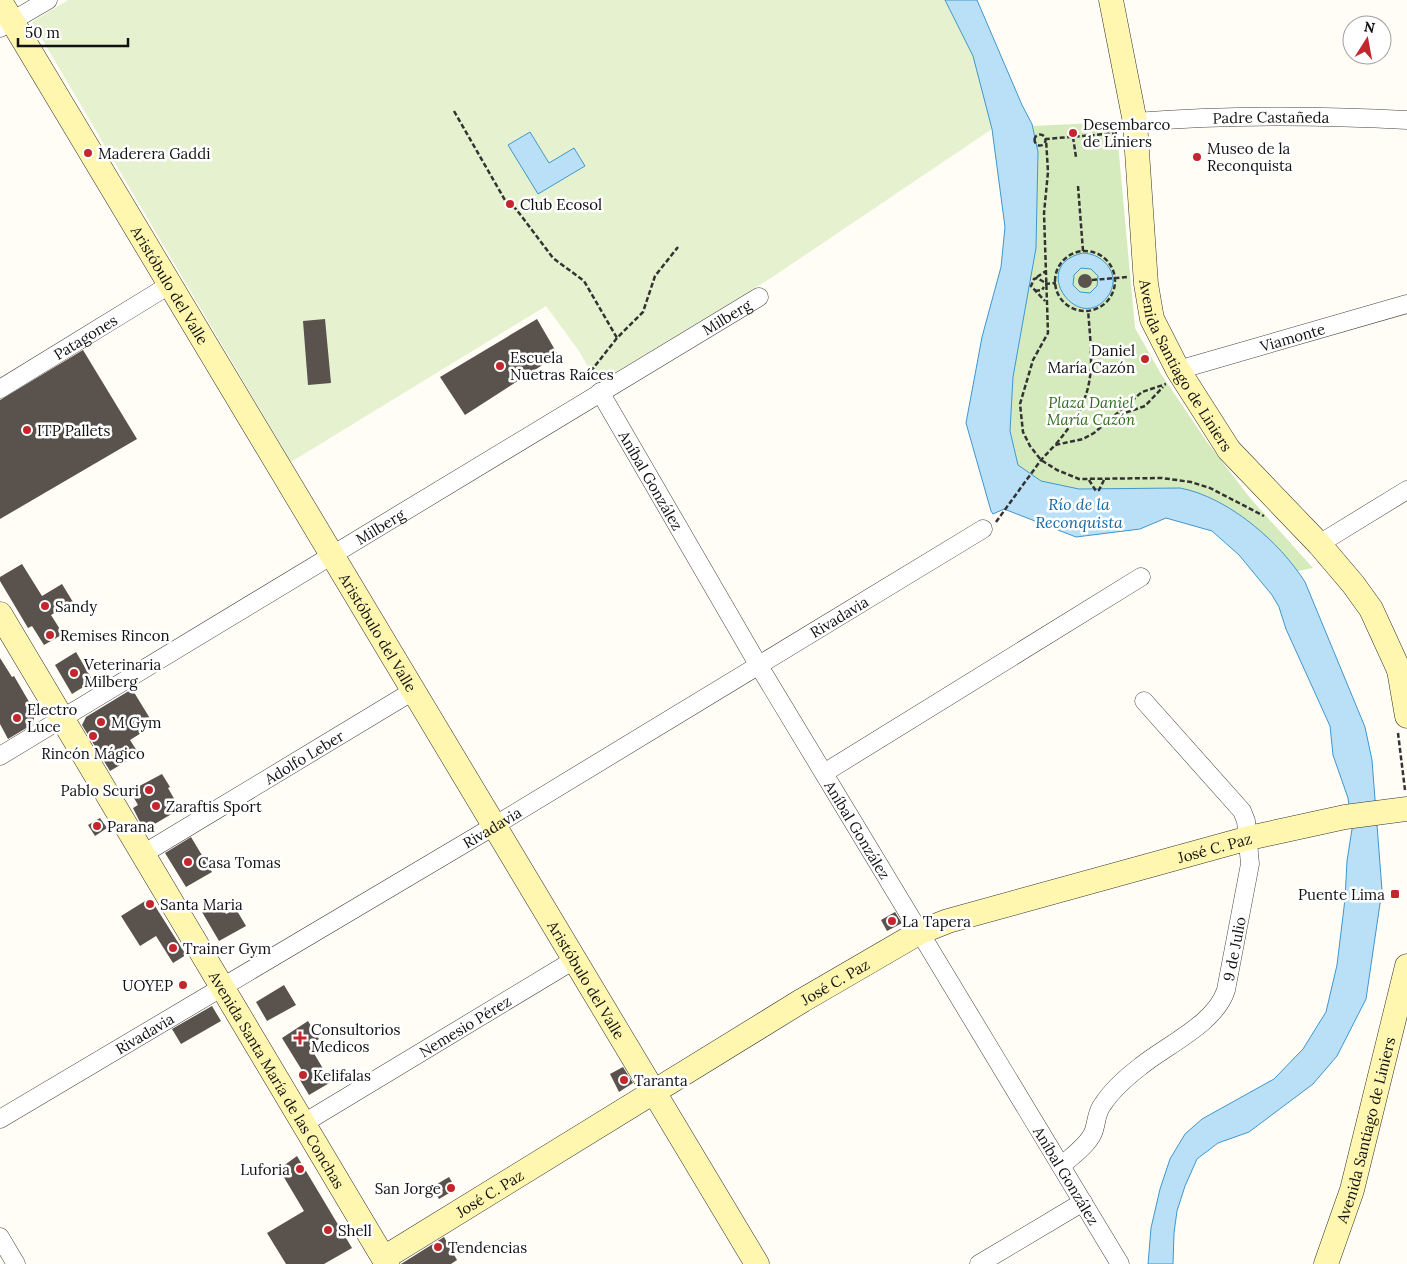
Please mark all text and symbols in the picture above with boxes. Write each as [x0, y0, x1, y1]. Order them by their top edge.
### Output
scale bar [18, 15, 128, 47]
north arrow [1342, 15, 1392, 65]
text: N [1362, 17, 1377, 37]
text: 50 m [25, 23, 60, 42]
street label: Padre Castañeda [1212, 107, 1330, 127]
place label: Desembarco de Liniers [1083, 115, 1171, 151]
marker: Desembarco de Liniers [1067, 127, 1079, 139]
place label: Museo de la Reconquista [1207, 139, 1293, 175]
place label: Maderera Gaddi [98, 144, 211, 163]
marker: Maderera Gaddi [82, 147, 94, 159]
marker: Museo de la Reconquista [1191, 151, 1203, 163]
place label: Club Ecosol [520, 195, 602, 214]
marker: Club Ecosol [504, 198, 516, 210]
street label: Aristóbulo del Valle [127, 221, 213, 348]
street label: Avenida Santiago de Liniers [1136, 277, 1237, 455]
street label: Milberg [699, 294, 755, 339]
street label: Patagones [50, 310, 121, 363]
street label: Viamonte [1257, 319, 1327, 356]
place label: Daniel María Cazón [1047, 341, 1135, 377]
place label: Escuela Nuetras Raíces [510, 348, 614, 384]
marker: Daniel María Cazón [1139, 353, 1151, 365]
marker: Escuela Nuetras Raíces [494, 360, 506, 372]
park label: Plaza Daniel María Cazón [1047, 393, 1136, 429]
place label: ITP Pallets [37, 421, 110, 440]
marker: ITP Pallets [21, 424, 33, 436]
street label: Aníbal González [614, 426, 687, 533]
water label: Río de la Reconquista [1035, 494, 1123, 532]
street label: Milberg [352, 504, 408, 548]
street label: Aristóbulo del Valle [335, 569, 421, 695]
street label: Rivadavia [806, 591, 872, 641]
place label: Sandy [55, 597, 97, 616]
marker: Sandy [39, 600, 51, 612]
place label: Remises Rincon [60, 626, 170, 645]
marker: Remises Rincon [44, 629, 56, 641]
place label: Veterinaria Milberg [83, 655, 161, 691]
marker: Veterinaria Milberg [68, 667, 80, 679]
place label: Electro Luce [27, 700, 78, 736]
marker: Electro Luce [11, 712, 23, 724]
place label: M Gym [111, 713, 161, 732]
marker: M Gym [95, 716, 107, 728]
street label: Adolfo Leber [260, 725, 347, 789]
marker: Rincón Mágico [87, 730, 99, 742]
place label: Rincón Mágico [41, 744, 145, 763]
street label: Aníbal González [820, 776, 895, 882]
place label: Pablo Scuri [61, 781, 139, 800]
marker: Pablo Scuri [143, 784, 155, 796]
place label: Zaraftis Sport [166, 797, 262, 816]
marker: Zaraftis Sport [150, 800, 162, 812]
street label: Rivadavia [459, 802, 525, 852]
place label: Parana [107, 817, 155, 836]
marker: Parana [91, 820, 103, 832]
street label: José C. Paz [1174, 828, 1254, 867]
place label: Casa Tomas [198, 853, 281, 872]
marker: Casa Tomas [182, 856, 194, 868]
place label: Puente Lima [1298, 885, 1385, 904]
marker: Puente Lima [1389, 888, 1401, 900]
place label: Santa Maria [160, 895, 243, 914]
marker: Santa Maria [144, 898, 156, 910]
place label: La Tapera [902, 912, 971, 931]
marker: La Tapera [886, 915, 898, 927]
street label: 9 de Julio [1218, 915, 1249, 983]
street label: Aristóbulo del Valle [543, 916, 629, 1042]
place label: Trainer Gym [183, 939, 271, 958]
marker: Trainer Gym [167, 942, 179, 954]
street label: José C. Paz [796, 954, 873, 1009]
street label: Avenida Santa María de las Conchas [205, 967, 349, 1192]
place label: UOYEP [122, 976, 173, 995]
marker: UOYEP [177, 979, 189, 991]
street label: Nemesio Pérez [415, 991, 514, 1061]
street label: Rivadavia [112, 1008, 177, 1058]
place label: Consultorios Medicos [311, 1020, 400, 1056]
marker: Consultorios Medicos [293, 1031, 307, 1045]
street label: Avenida Santiago de Liniers [1331, 1035, 1399, 1226]
place label: Kelifalas [313, 1066, 371, 1085]
marker: Kelifalas [297, 1069, 309, 1081]
place label: Taranta [634, 1071, 688, 1090]
marker: Taranta [618, 1074, 630, 1086]
street label: Aníbal González [1029, 1122, 1104, 1228]
place label: Luforia [240, 1160, 290, 1179]
marker: Luforia [294, 1163, 306, 1175]
street label: José C. Paz [451, 1165, 527, 1222]
place label: San Jorge [375, 1179, 441, 1198]
marker: San Jorge [445, 1182, 457, 1194]
place label: Shell [338, 1221, 372, 1240]
marker: Shell [322, 1224, 334, 1236]
place label: Tendencias [448, 1238, 527, 1257]
marker: Tendencias [432, 1241, 444, 1253]

